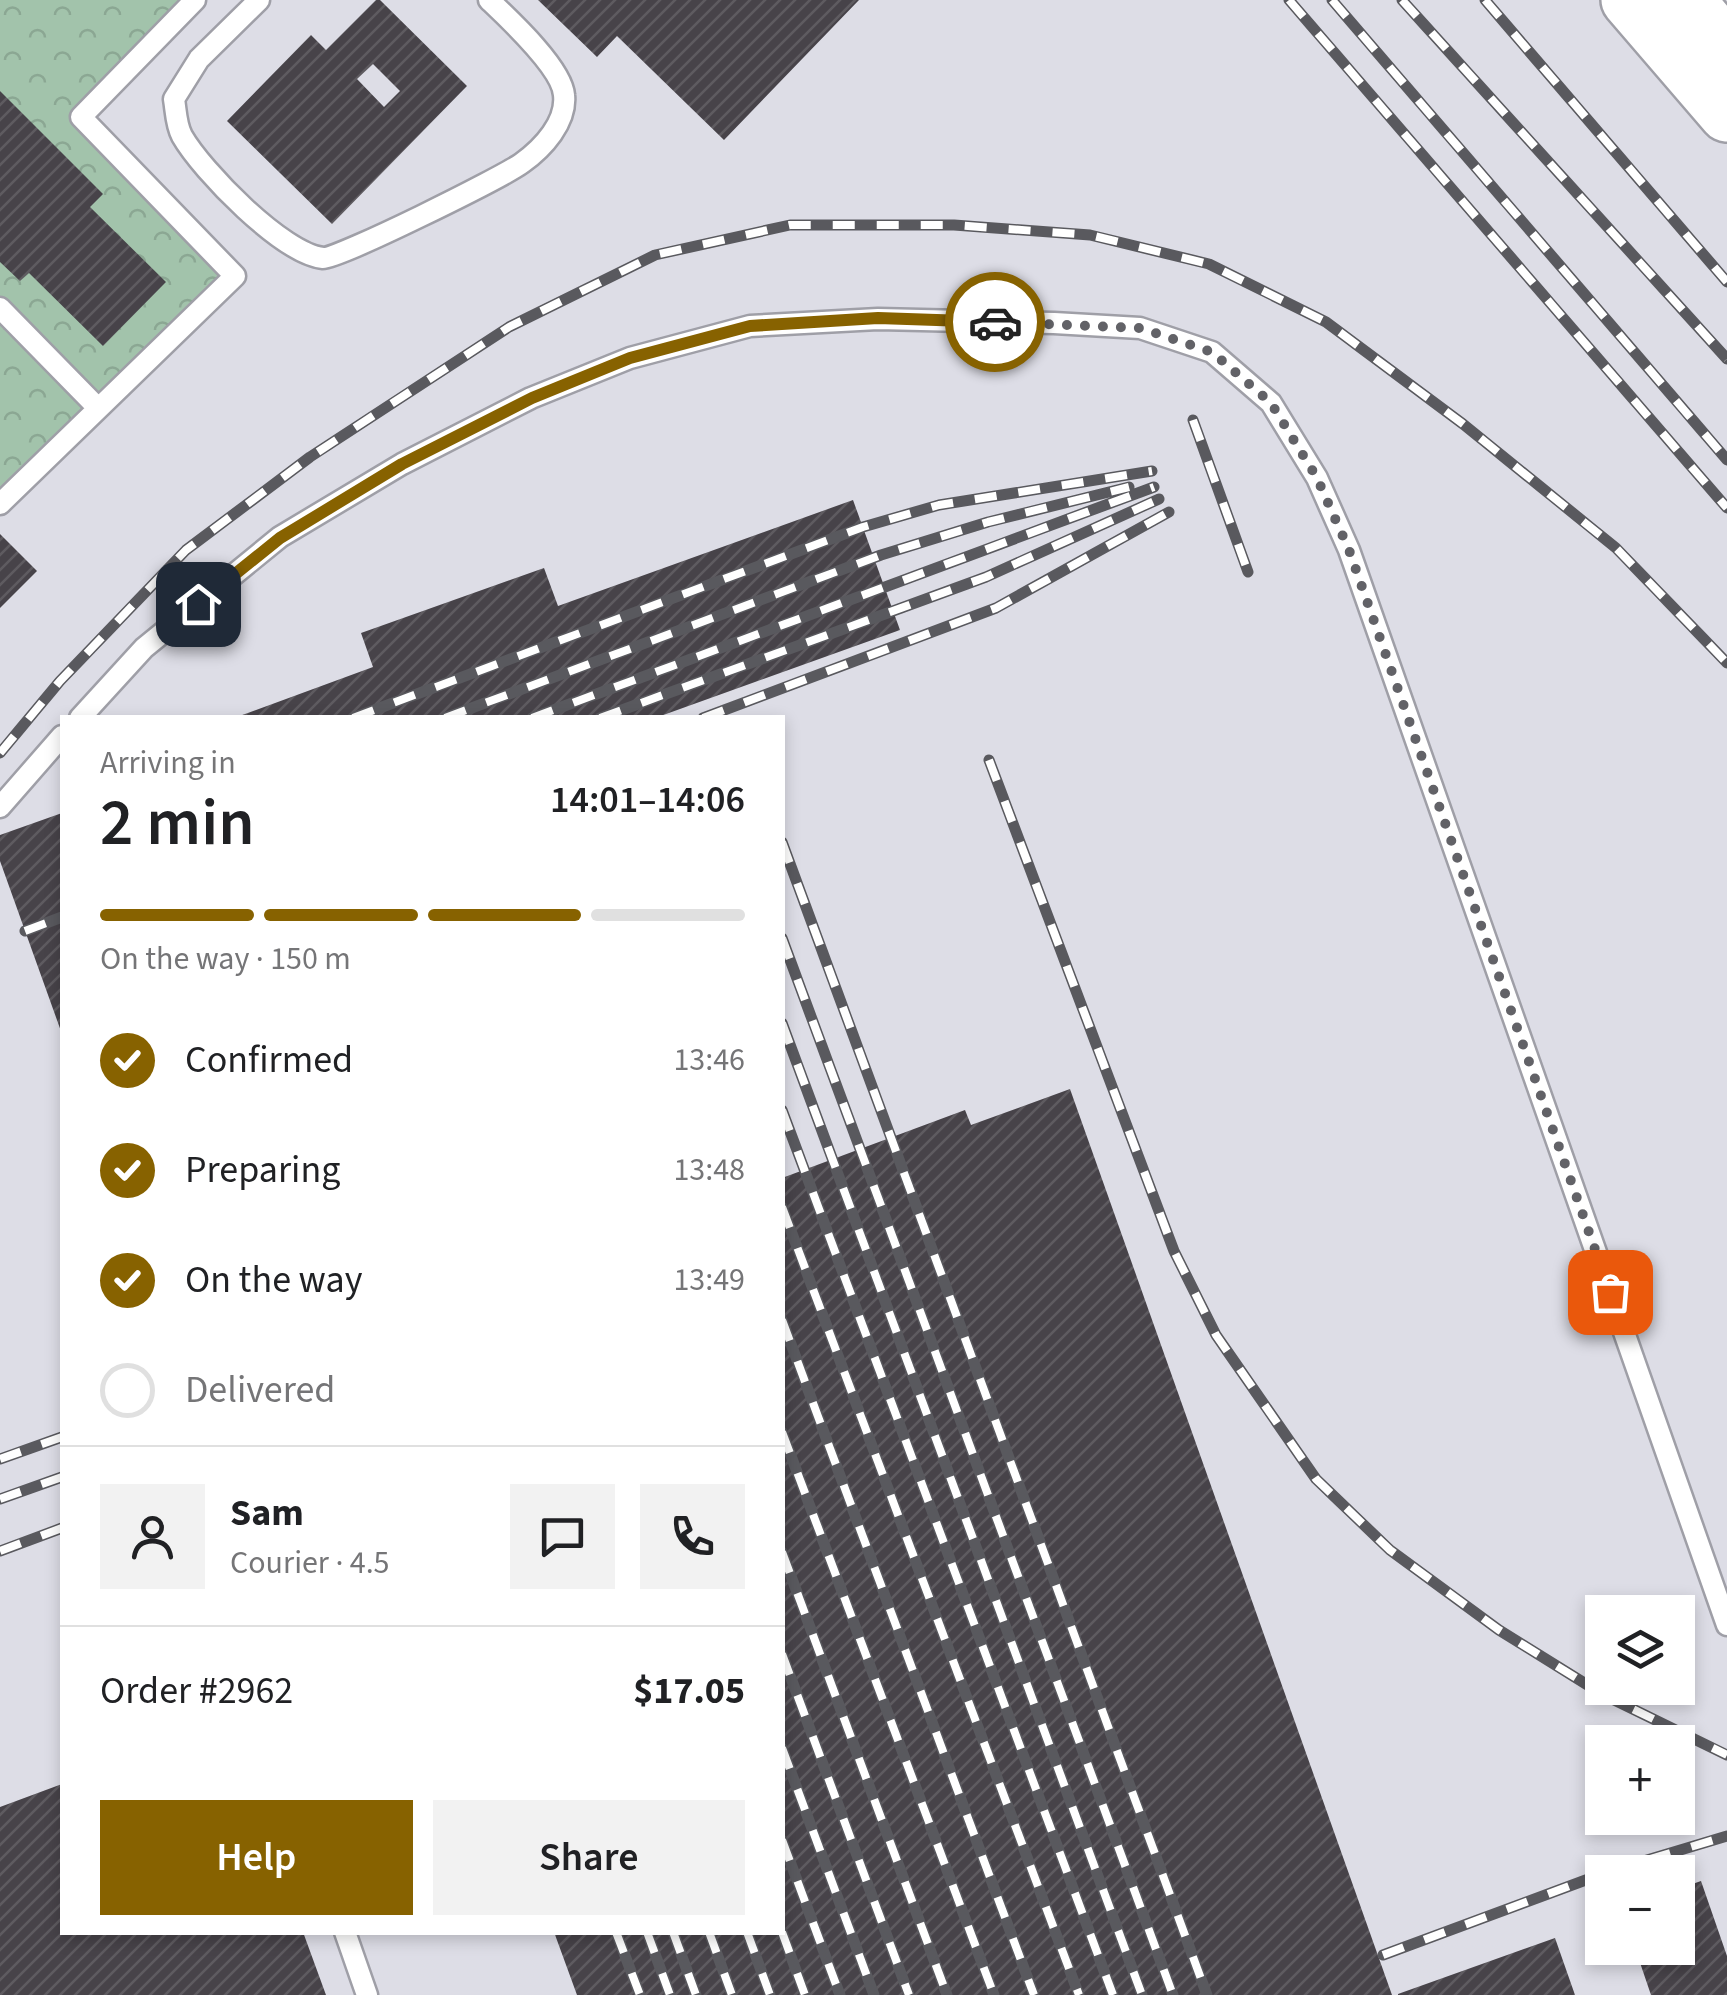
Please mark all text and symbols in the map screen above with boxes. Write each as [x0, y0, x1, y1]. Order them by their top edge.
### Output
courier [945, 272, 1045, 372]
icon: car [968, 295, 1023, 350]
pin [156, 562, 241, 647]
icon: home [171, 577, 226, 632]
text: Arriving in [100, 740, 236, 786]
text: 14:01–14:06 [550, 773, 745, 827]
text: 2 min [100, 777, 255, 870]
text: On the way · 150 m [100, 936, 351, 982]
icon: check [100, 1033, 155, 1088]
text: Confirmed [185, 1033, 353, 1087]
text: 13:46 [673, 1037, 745, 1083]
icon: check [100, 1143, 155, 1198]
text: Preparing [185, 1143, 340, 1197]
text: 13:48 [673, 1147, 745, 1193]
pin [1568, 1250, 1653, 1335]
icon: check [100, 1253, 155, 1308]
text: On the way [185, 1253, 362, 1307]
text: 13:49 [673, 1257, 745, 1303]
icon: bag [1583, 1265, 1638, 1320]
text: Delivered [185, 1363, 335, 1417]
button: person [100, 1484, 205, 1589]
button: chat [510, 1484, 615, 1589]
button: phone [640, 1484, 745, 1589]
text: Sam [230, 1486, 304, 1540]
text: Courier · 4.5 [230, 1540, 390, 1586]
map controls [1585, 1595, 1695, 1965]
button: layers [1585, 1595, 1695, 1705]
text: Order #2962 [100, 1664, 293, 1718]
text: $17.05 [633, 1664, 745, 1718]
button: + [1585, 1725, 1695, 1835]
button: Help [100, 1800, 413, 1915]
button: Share [433, 1800, 745, 1915]
button: − [1585, 1855, 1695, 1965]

